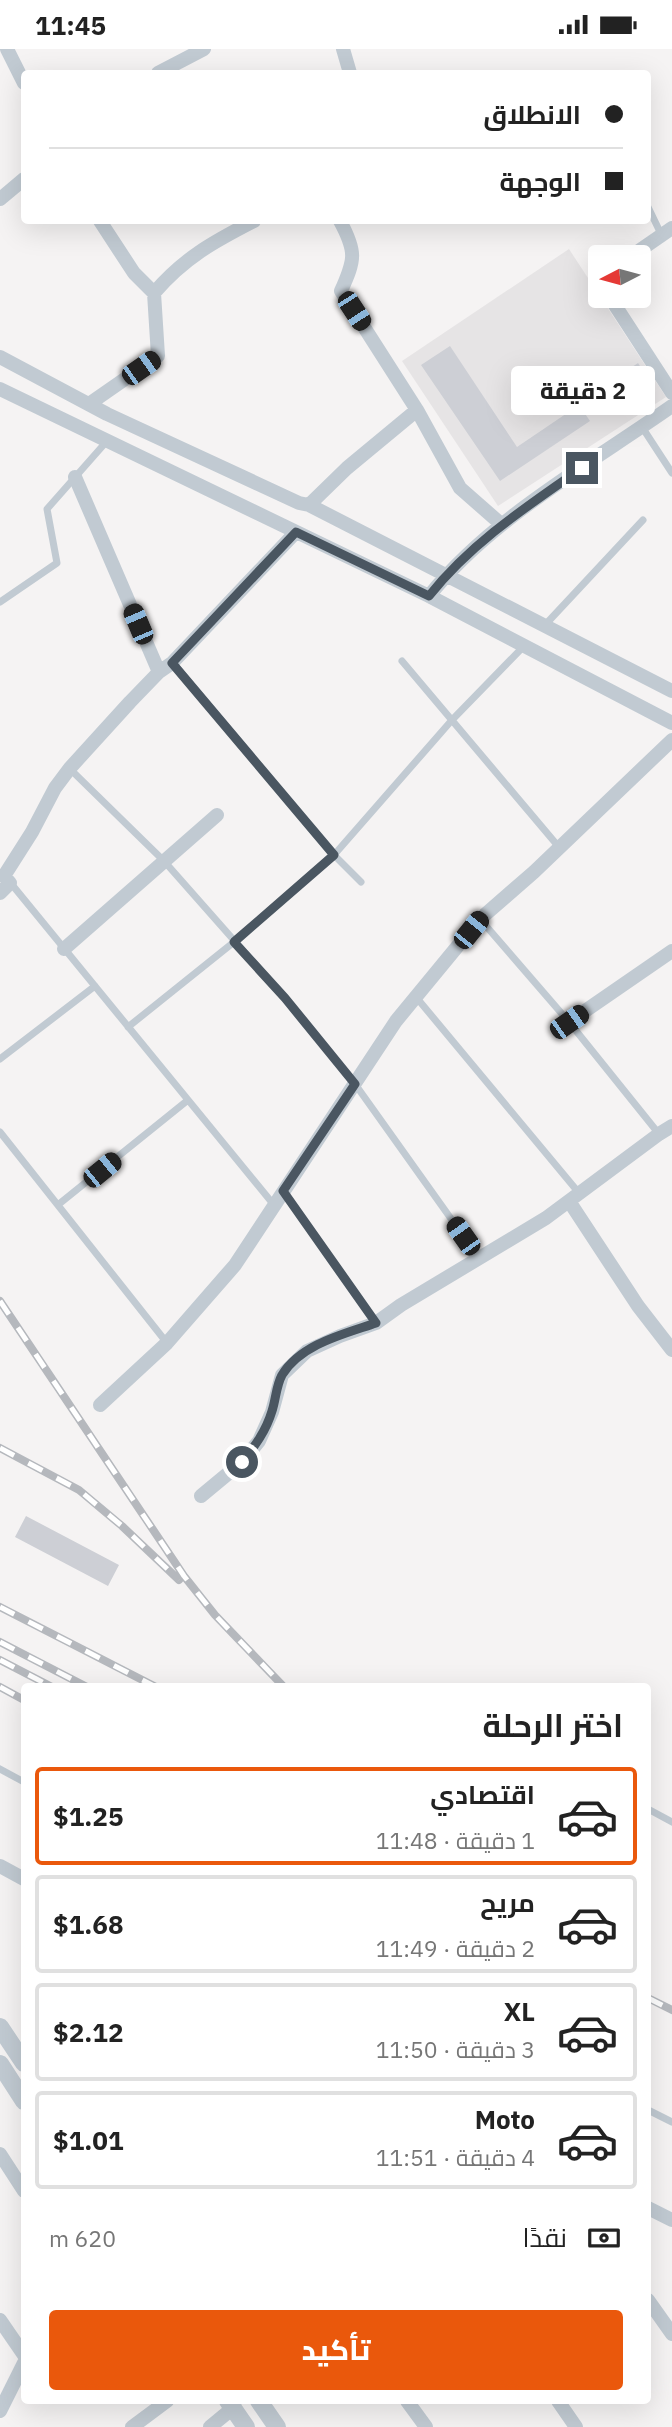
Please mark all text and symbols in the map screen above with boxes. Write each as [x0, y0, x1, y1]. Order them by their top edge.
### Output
text: 11:45 [35, 8, 106, 42]
text: الانطلاق [483, 97, 581, 131]
text: الوجهة [500, 164, 581, 198]
north arrow [588, 245, 651, 308]
map controls [588, 245, 651, 308]
car [334, 288, 375, 334]
car [118, 347, 165, 389]
callout: 2 دقيقة [510, 367, 654, 415]
text: 2 دقيقة [540, 375, 626, 405]
route end [566, 452, 598, 484]
car [121, 601, 156, 647]
car [450, 907, 493, 953]
car [546, 1001, 593, 1043]
car [80, 1149, 125, 1191]
car [443, 1213, 484, 1259]
route start [226, 1446, 258, 1478]
text: اختر الرحلة [482, 1704, 623, 1746]
text: اقتصادي [430, 1777, 535, 1811]
icon: car [556, 1785, 619, 1848]
text: $1.25 [53, 1799, 124, 1833]
text: 1 دقيقة · 11:48 [376, 1825, 535, 1855]
text: مريح [480, 1885, 535, 1919]
icon: car [556, 1893, 619, 1956]
text: $1.68 [53, 1907, 124, 1941]
text: 2 دقيقة · 11:49 [376, 1933, 535, 1963]
text: XL [504, 1994, 535, 2028]
icon: car [556, 2001, 619, 2064]
text: $2.12 [53, 2015, 124, 2049]
text: 3 دقيقة · 11:50 [376, 2034, 535, 2064]
text: Moto [475, 2102, 535, 2136]
icon: car [556, 2109, 619, 2172]
text: $1.01 [53, 2123, 124, 2157]
text: 4 دقيقة · 11:51 [376, 2142, 535, 2172]
icon: cash [585, 2219, 623, 2257]
text: نقدًا [523, 2220, 567, 2254]
text: 620 m [49, 2223, 116, 2253]
button: تأكيد [49, 2310, 623, 2390]

